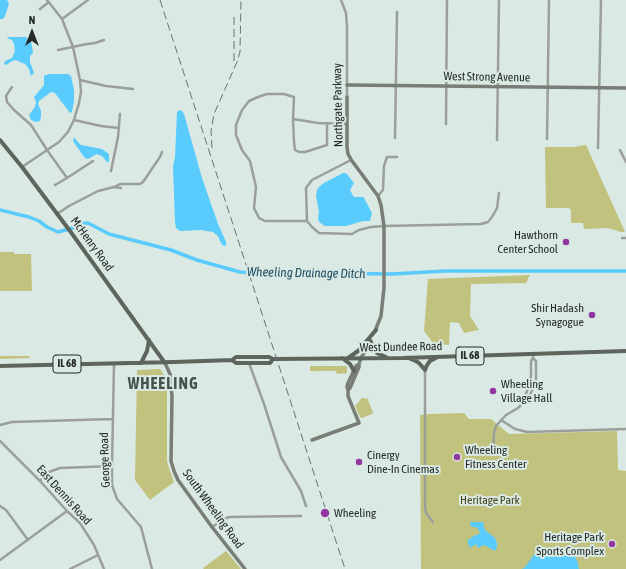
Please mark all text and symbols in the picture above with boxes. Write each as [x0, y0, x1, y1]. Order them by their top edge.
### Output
north arrow [12, 12, 52, 52]
text: N [29, 14, 35, 26]
street label: Northgate Parkway [330, 63, 346, 147]
street label: West Strong Avenue [444, 69, 530, 85]
street label: McHenry Road [67, 214, 117, 274]
place label: Hawthorn Center School [498, 228, 558, 256]
marker: Hawthorn Center School [561, 237, 571, 247]
water label: Wheeling Drainage Ditch [247, 264, 365, 282]
place label: Shir Hadash Synagogue [531, 301, 584, 329]
marker: Shir Hadash Synagogue [587, 310, 597, 320]
street label: West Dundee Road [360, 339, 442, 355]
road number: IL 68 [456, 347, 484, 365]
road number: IL 68 [53, 355, 81, 373]
district label: WHEELING [128, 374, 198, 394]
place label: Wheeling Village Hall [501, 377, 553, 405]
marker: Wheeling Village Hall [488, 386, 498, 396]
street label: George Road [97, 432, 113, 488]
place label: Wheeling Fitness Center [465, 443, 526, 471]
place label: Cinergy Dine-In Cinemas [367, 448, 439, 476]
marker: Wheeling Fitness Center [452, 452, 462, 462]
marker: Cinergy Dine-In Cinemas [354, 457, 364, 467]
street label: East Dennis Road [33, 462, 95, 528]
street label: South Wheeling Road [179, 467, 247, 551]
park label: Heritage Park [460, 493, 520, 507]
place label: Wheeling [334, 506, 376, 520]
marker: Wheeling [319, 507, 331, 519]
place label: Heritage Park Sports Complex [536, 530, 604, 558]
marker: Heritage Park Sports Complex [607, 539, 617, 549]

